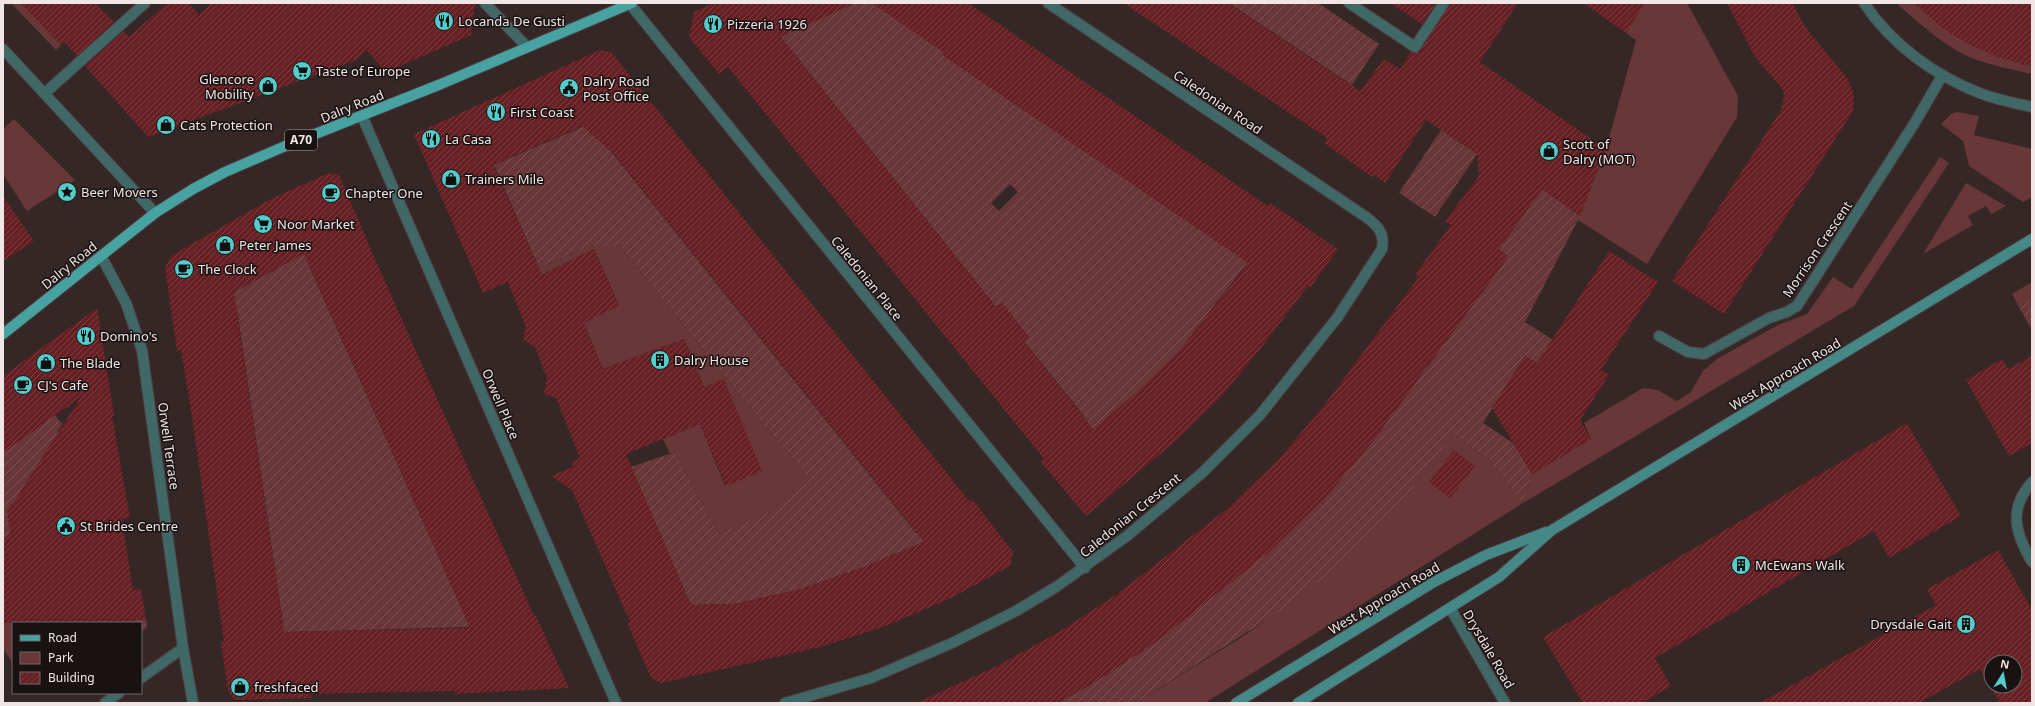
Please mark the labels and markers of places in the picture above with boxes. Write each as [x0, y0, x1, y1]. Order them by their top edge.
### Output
restaurant icon: Locanda De Gusti [433, 10, 455, 32]
place label: Locanda De Gusti [458, 12, 565, 30]
restaurant icon: Pizzeria 1926 [702, 13, 724, 35]
place label: Pizzeria 1926 [727, 15, 807, 33]
supermarket icon: Taste of Europe [291, 60, 313, 82]
place label: Taste of Europe [316, 62, 410, 80]
place label: Glencore Mobility [199, 70, 254, 103]
place label: Dalry Road Post Office [583, 72, 650, 105]
shop icon: Glencore Mobility [257, 75, 279, 97]
public building icon: Dalry Road Post Office [558, 77, 580, 99]
restaurant icon: First Coast [485, 101, 507, 123]
place label: First Coast [510, 103, 574, 121]
shop icon: Cats Protection [155, 114, 177, 136]
place label: Cats Protection [180, 116, 273, 134]
restaurant icon: La Casa [420, 128, 442, 150]
place label: La Casa [445, 130, 492, 148]
place label: Scott of Dalry (MOT) [1563, 135, 1635, 168]
shop icon: Scott of Dalry (MOT) [1538, 140, 1560, 162]
shop icon: Trainers Mile [440, 168, 462, 190]
place label: Trainers Mile [465, 170, 544, 188]
place icon: Beer Movers [56, 181, 78, 203]
cafe icon: Chapter One [320, 182, 342, 204]
place label: Beer Movers [81, 183, 158, 201]
place label: Chapter One [345, 184, 423, 202]
supermarket icon: Noor Market [252, 213, 274, 235]
place label: Noor Market [277, 215, 355, 233]
shop icon: Peter James [214, 234, 236, 256]
place label: Peter James [239, 236, 312, 254]
cafe icon: The Clock [173, 258, 195, 280]
place label: The Clock [198, 260, 257, 278]
restaurant icon: Domino's [75, 325, 97, 347]
place label: Domino's [100, 327, 157, 345]
building icon: Dalry House [649, 349, 671, 371]
place label: Dalry House [674, 351, 749, 369]
shop icon: The Blade [35, 352, 57, 374]
place label: The Blade [60, 354, 120, 372]
cafe icon: CJ's Cafe [12, 374, 34, 396]
place label: CJ's Cafe [37, 376, 88, 394]
public building icon: St Brides Centre [55, 515, 77, 537]
place label: St Brides Centre [80, 517, 178, 535]
building icon: McEwans Walk [1730, 554, 1752, 576]
place label: McEwans Walk [1755, 556, 1845, 574]
building icon: Drysdale Gait [1955, 613, 1977, 635]
place label: Drysdale Gait [1870, 615, 1952, 633]
shop icon: freshfaced [229, 676, 251, 698]
place label: freshfaced [254, 678, 319, 696]

